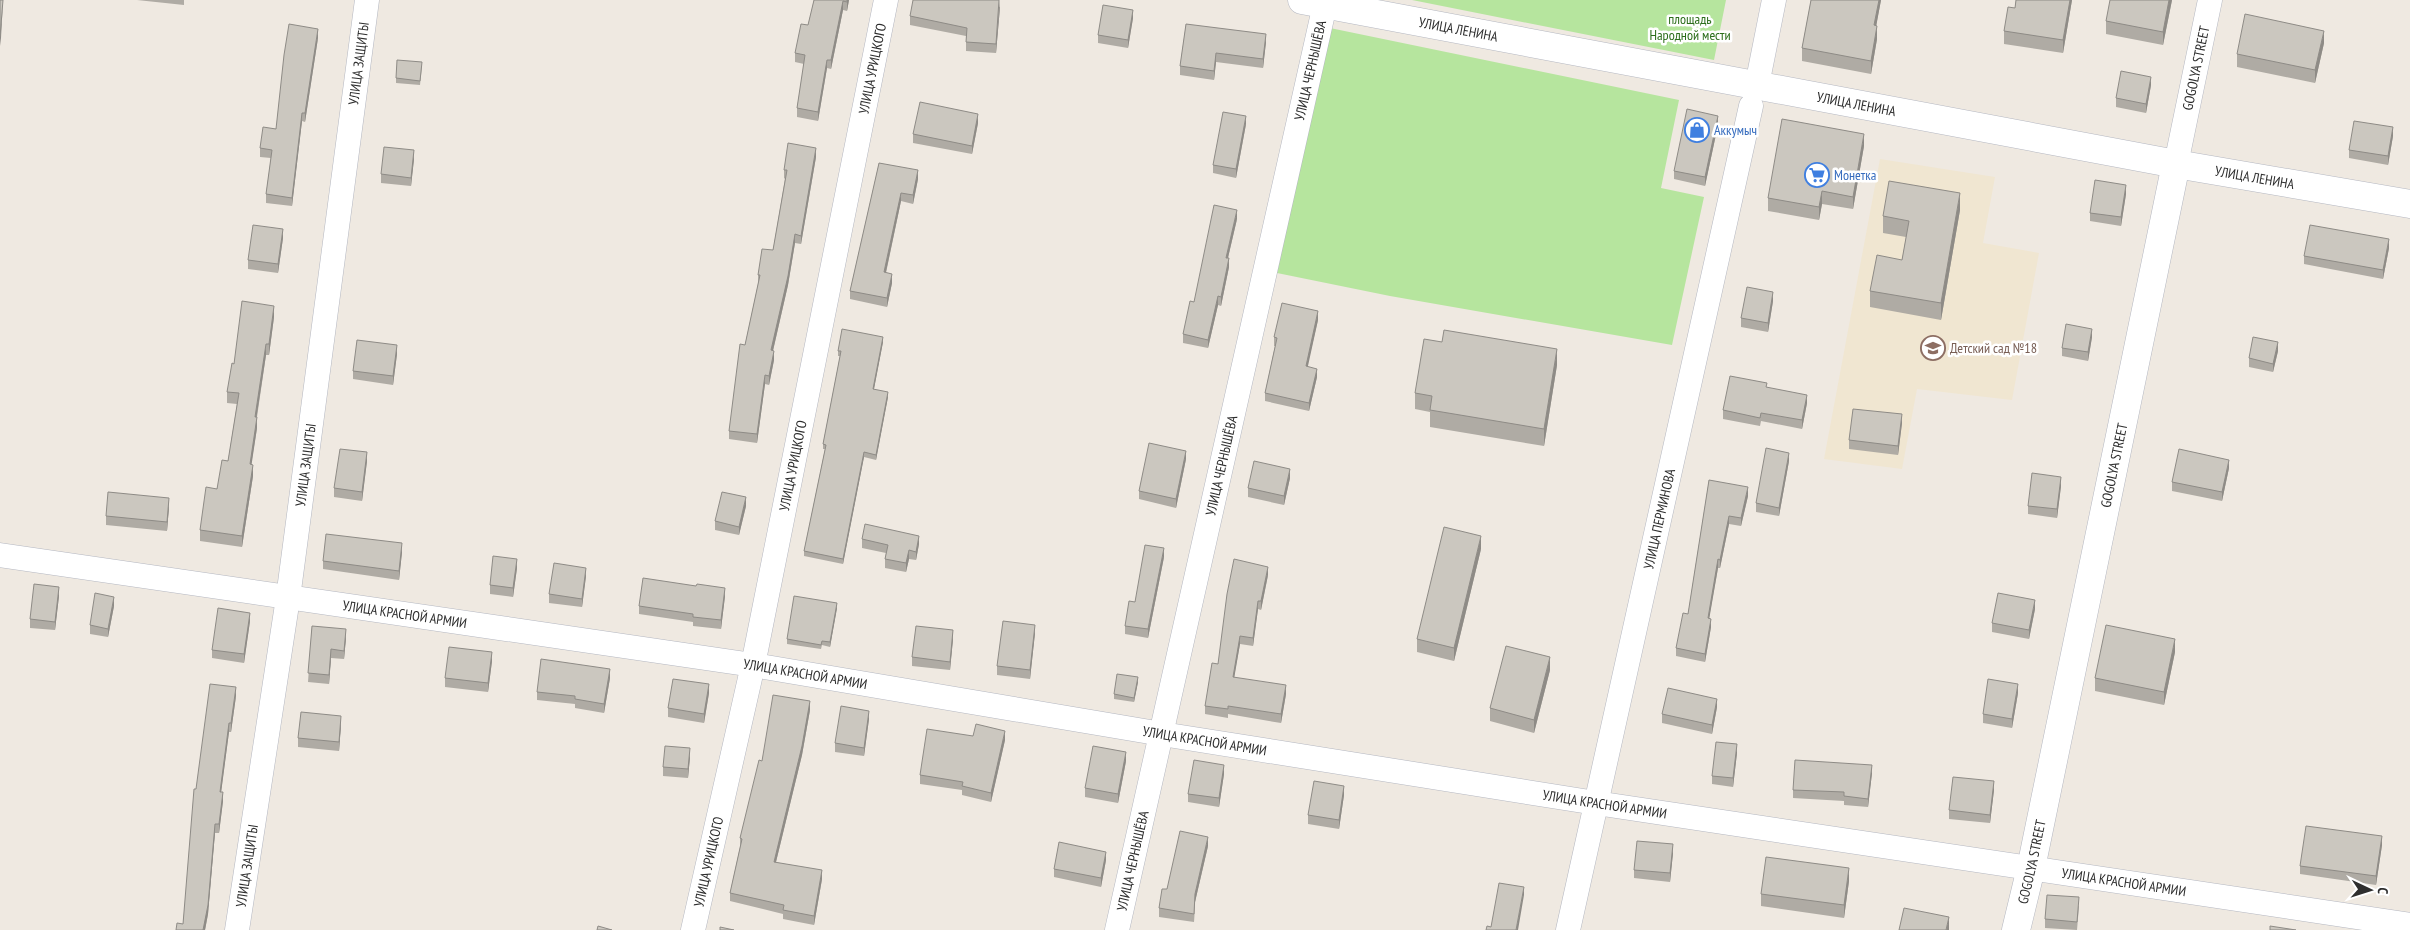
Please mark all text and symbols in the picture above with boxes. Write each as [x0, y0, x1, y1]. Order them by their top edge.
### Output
park label: площадь Народной мести [1649, 10, 1731, 44]
street label: УЛИЦА ЛЕНИНА [1417, 13, 1500, 46]
street label: УЛИЦА ЧЕРНЫШЁВА [1290, 18, 1330, 122]
street label: УЛИЦА ЗАЩИТЫ [344, 21, 373, 106]
street label: УЛИЦА УРИЦКОГО [854, 21, 890, 115]
street label: GOGOLYA STREET [2178, 24, 2214, 112]
street label: УЛИЦА ЛЕНИНА [1815, 88, 1898, 120]
shop icon: Аккумыч [1684, 117, 1710, 143]
place label: Аккумыч [1714, 121, 1757, 139]
supermarket icon: Монетка [1804, 162, 1830, 188]
street label: УЛИЦА ЛЕНИНА [2214, 162, 2296, 193]
place label: Монетка [1834, 166, 1876, 184]
school or university icon: Детский сад №18 [1920, 335, 1946, 361]
place label: Детский сад №18 [1950, 339, 2037, 357]
street label: УЛИЦА ЧЕРНЫШЁВА [1201, 413, 1241, 517]
street label: УЛИЦА УРИЦКОГО [775, 418, 811, 513]
street label: GOGOLYA STREET [2096, 421, 2132, 509]
street label: УЛИЦА ЗАЩИТЫ [291, 423, 320, 507]
street label: УЛИЦА ПЕРМИНОВА [1639, 467, 1679, 571]
street label: УЛИЦА КРАСНОЙ АРМИИ [341, 596, 468, 632]
street label: УЛИЦА КРАСНОЙ АРМИИ [742, 655, 869, 693]
street label: УЛИЦА КРАСНОЙ АРМИИ [1141, 722, 1268, 760]
street label: УЛИЦА КРАСНОЙ АРМИИ [1541, 786, 1668, 823]
street label: УЛИЦА ЧЕРНЫШЁВА [1113, 809, 1153, 913]
street label: УЛИЦА УРИЦКОГО [690, 815, 727, 909]
street label: GOGOLYA STREET [2014, 817, 2050, 906]
street label: УЛИЦА ЗАЩИТЫ [232, 823, 262, 908]
street label: УЛИЦА КРАСНОЙ АРМИИ [2061, 864, 2187, 900]
north arrow [2345, 865, 2395, 915]
text: С [2374, 887, 2392, 895]

